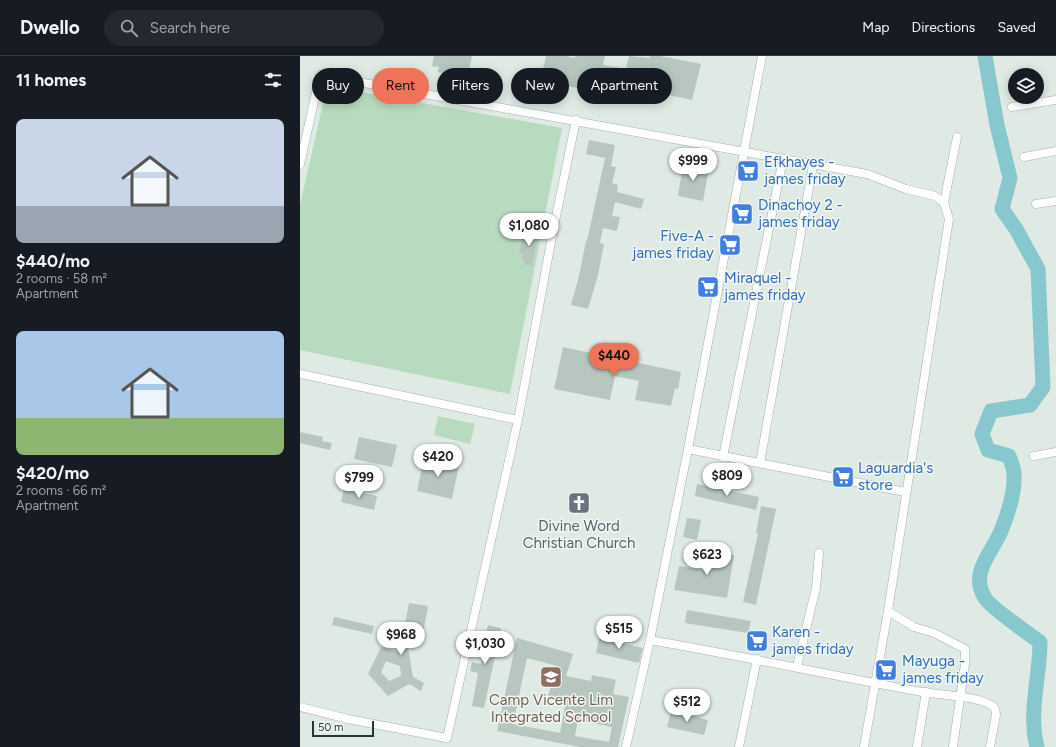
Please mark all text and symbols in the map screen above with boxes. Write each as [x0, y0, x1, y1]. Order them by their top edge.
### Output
search box [104, 10, 384, 46]
text: Dwello [20, 16, 80, 39]
icon: search [118, 17, 140, 39]
text: Search here [150, 19, 230, 37]
text: Map [862, 19, 890, 36]
text: Directions [912, 19, 975, 36]
text: Saved [997, 19, 1036, 36]
chip: Buy [312, 68, 364, 104]
chip: Rent [372, 68, 429, 104]
chip: Filters [437, 68, 503, 104]
chip: New [511, 68, 569, 104]
chip: Apartment [577, 68, 672, 104]
map controls [1008, 68, 1044, 104]
button: layers [1008, 68, 1044, 104]
icon: filters [262, 69, 284, 91]
text: 11 homes [16, 70, 86, 90]
icon: home [114, 145, 186, 217]
pin: $999 [669, 148, 717, 182]
text: $999 [678, 153, 708, 168]
place label: Efkhayes - james friday [763, 153, 846, 188]
supermarket icon: Efkhayes - james friday [735, 158, 761, 184]
place label: Dinachoy 2 - james friday [757, 196, 843, 231]
supermarket icon: Dinachoy 2 - james friday [729, 201, 755, 227]
pin: $1,080 [496, 213, 562, 247]
text: $1,080 [509, 218, 549, 233]
place label: Five-A - james friday [631, 227, 714, 262]
supermarket icon: Five-A - james friday [717, 232, 743, 258]
text: $440/mo [16, 251, 90, 271]
place label: Miraquel - james friday [723, 269, 806, 304]
text: 2 rooms · 58 m² [16, 271, 107, 286]
supermarket icon: Miraquel - james friday [695, 274, 721, 300]
text: Apartment [16, 286, 79, 301]
pin: $440 [590, 343, 638, 377]
text: $440 [598, 348, 630, 363]
icon: home [114, 357, 186, 429]
pin: $420 [414, 444, 462, 478]
text: $420 [422, 449, 454, 464]
place label: Laguardia's store [858, 459, 933, 494]
text: $420/mo [16, 463, 89, 483]
pin: $809 [703, 463, 751, 497]
supermarket icon: Laguardia's store [830, 464, 856, 490]
pin: $799 [335, 465, 383, 499]
text: $809 [711, 468, 743, 483]
text: $799 [344, 470, 374, 485]
text: 2 rooms · 66 m² [16, 483, 106, 498]
church icon: Divine Word Christian Church [566, 490, 592, 516]
text: Apartment [16, 498, 79, 513]
place label: Divine Word Christian Church [523, 517, 635, 552]
pin: $623 [683, 542, 731, 576]
text: $623 [692, 547, 722, 562]
pin: $515 [595, 616, 643, 650]
text: $515 [605, 621, 633, 636]
pin: $968 [377, 622, 425, 656]
place label: Karen - james friday [771, 623, 854, 658]
text: $968 [386, 627, 416, 642]
supermarket icon: Karen - james friday [744, 628, 770, 654]
pin: $1,030 [452, 631, 518, 665]
text: $1,030 [465, 636, 505, 651]
place label: Mayuga - james friday [901, 652, 984, 687]
supermarket icon: Mayuga - james friday [873, 657, 899, 683]
school or university icon: Camp Vicente Lim Integrated School [538, 664, 564, 690]
pin: $512 [663, 689, 711, 723]
place label: Camp Vicente Lim Integrated School [489, 691, 613, 726]
text: $512 [673, 694, 701, 709]
scale bar [312, 719, 374, 738]
text: 50 m [318, 721, 343, 734]

